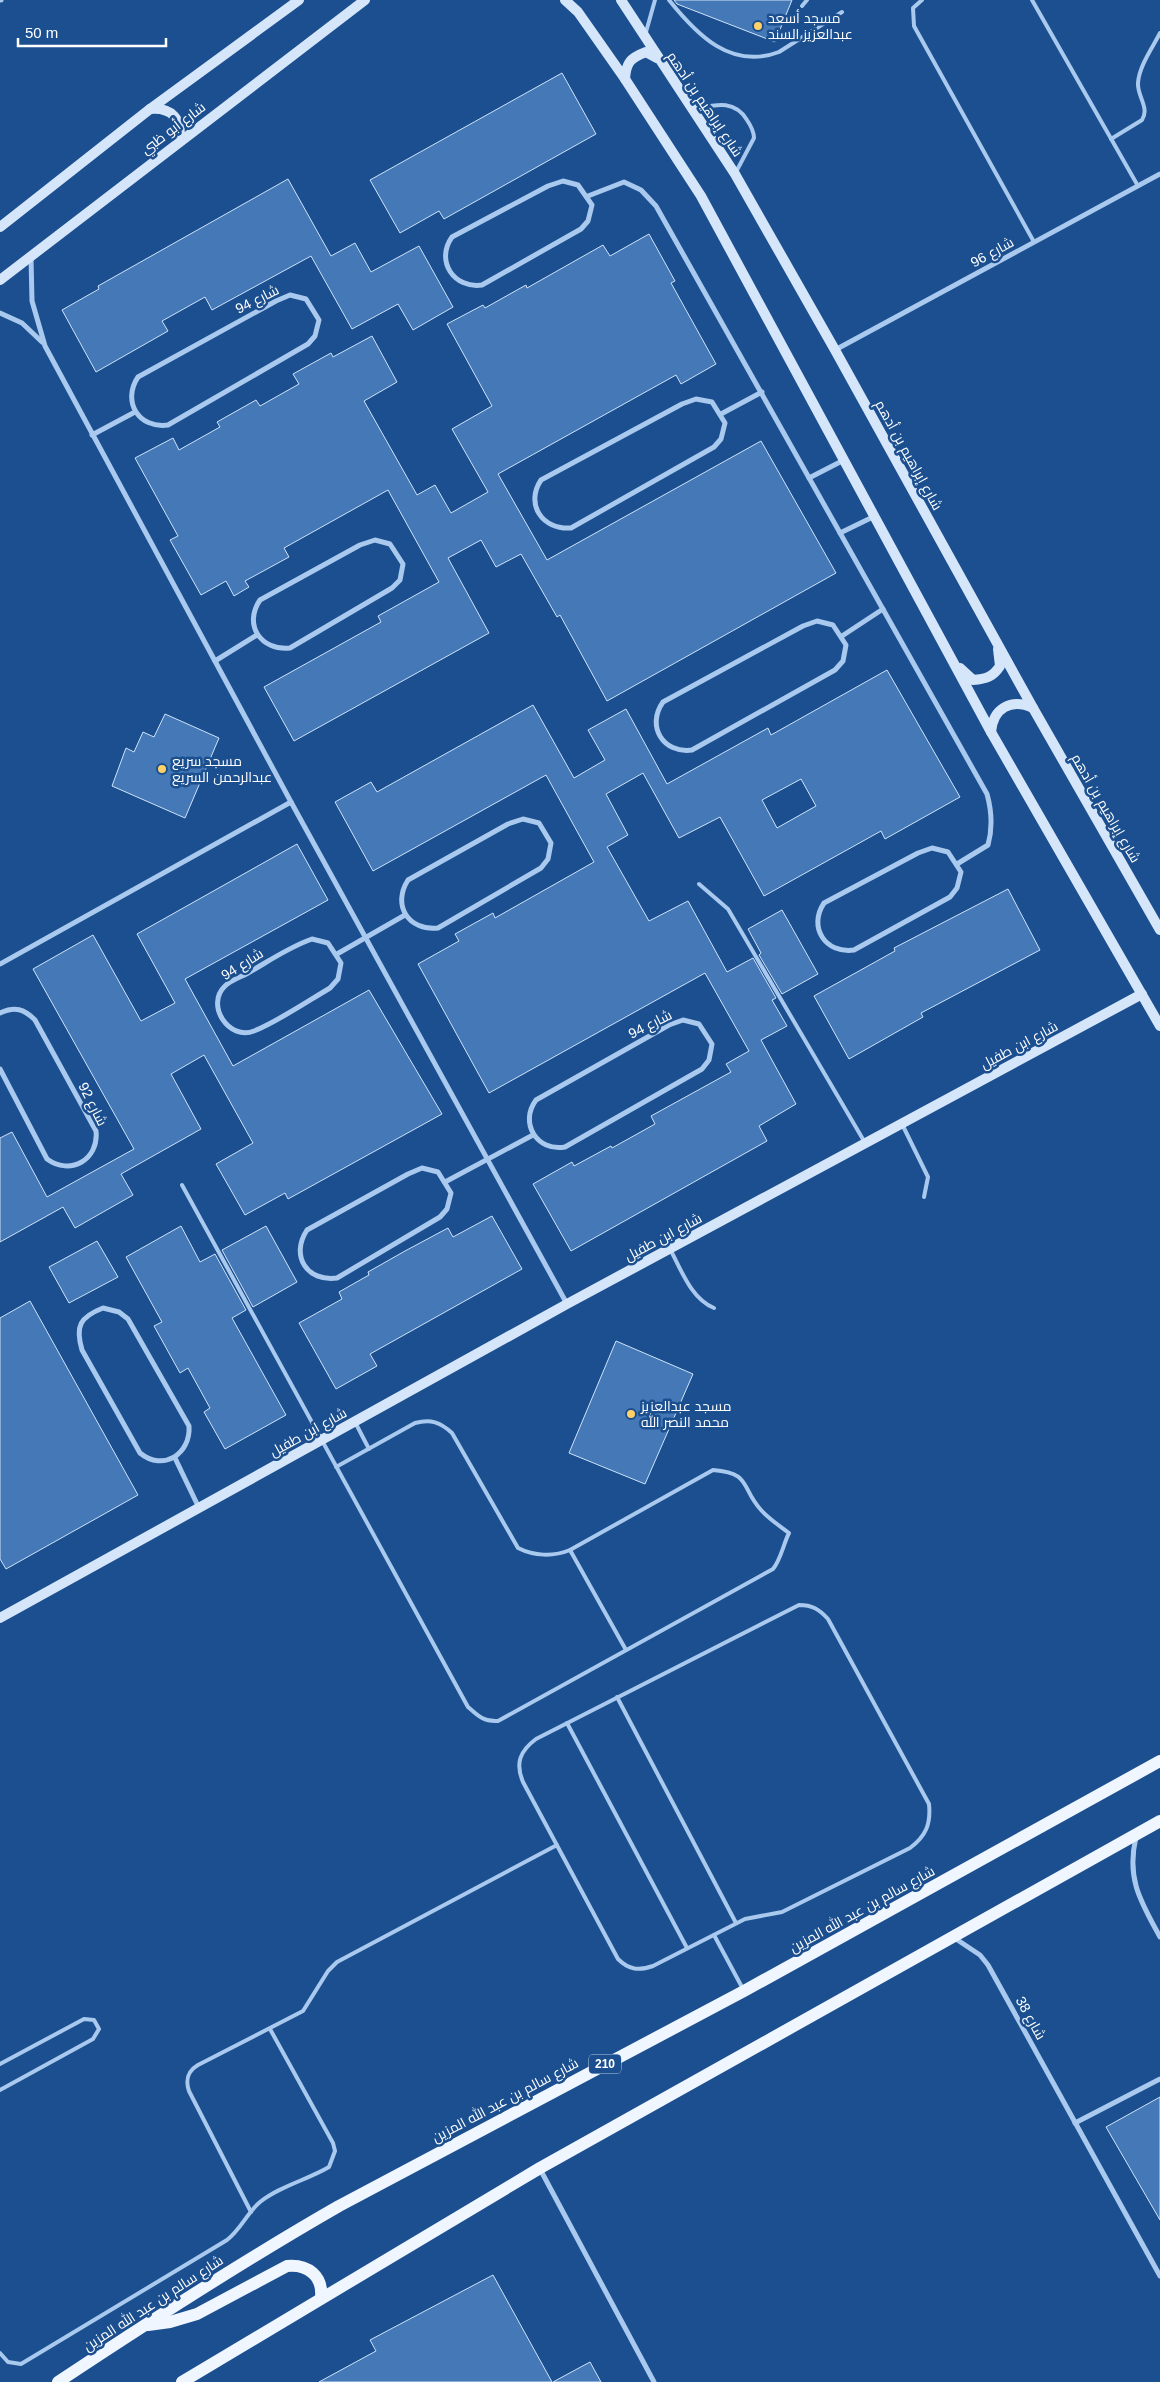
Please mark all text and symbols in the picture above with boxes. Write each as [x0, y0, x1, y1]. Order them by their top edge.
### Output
place label: مسجد أسعد عبدالعزيز السند [768, 9, 853, 42]
scale bar [18, 15, 165, 47]
marker: مسجد أسعد عبدالعزيز السند [752, 20, 764, 32]
text: 50 m [25, 24, 58, 41]
street label: شارع إبراهيم بن أدهم [662, 48, 747, 161]
street label: شارع أبو ظبي [137, 98, 211, 161]
street label: شارع 96 [968, 234, 1017, 271]
street label: شارع 94 [233, 281, 282, 318]
street label: شارع إبراهيم بن أدهم [870, 397, 947, 514]
street label: شارع إبراهيم بن أدهم [1067, 750, 1145, 866]
place label: مسجد سريع عبدالرحمن السريع [172, 753, 272, 786]
marker: مسجد سريع عبدالرحمن السريع [156, 763, 168, 775]
street label: شارع 94 [218, 945, 267, 984]
street label: شارع 94 [626, 1006, 675, 1043]
street label: شارع ابن طفيل [978, 1018, 1061, 1073]
street label: شارع 92 [74, 1080, 111, 1129]
street label: شارع ابن طفيل [622, 1210, 705, 1265]
place label: مسجد عبدالعزيز محمد النصر الله [640, 1398, 732, 1430]
street label: شارع ابن طفيل [267, 1404, 350, 1461]
marker: مسجد عبدالعزيز محمد النصر الله [625, 1408, 637, 1420]
street label: شارع سالم بن عبد الله المزين [786, 1862, 938, 1957]
street label: شارع 38 [1012, 1994, 1049, 2043]
street label: شارع سالم بن عبد الله المزين [429, 2054, 582, 2147]
road number: 210 [589, 2054, 621, 2074]
street label: شارع سالم بن عبد الله المزين [80, 2251, 227, 2356]

